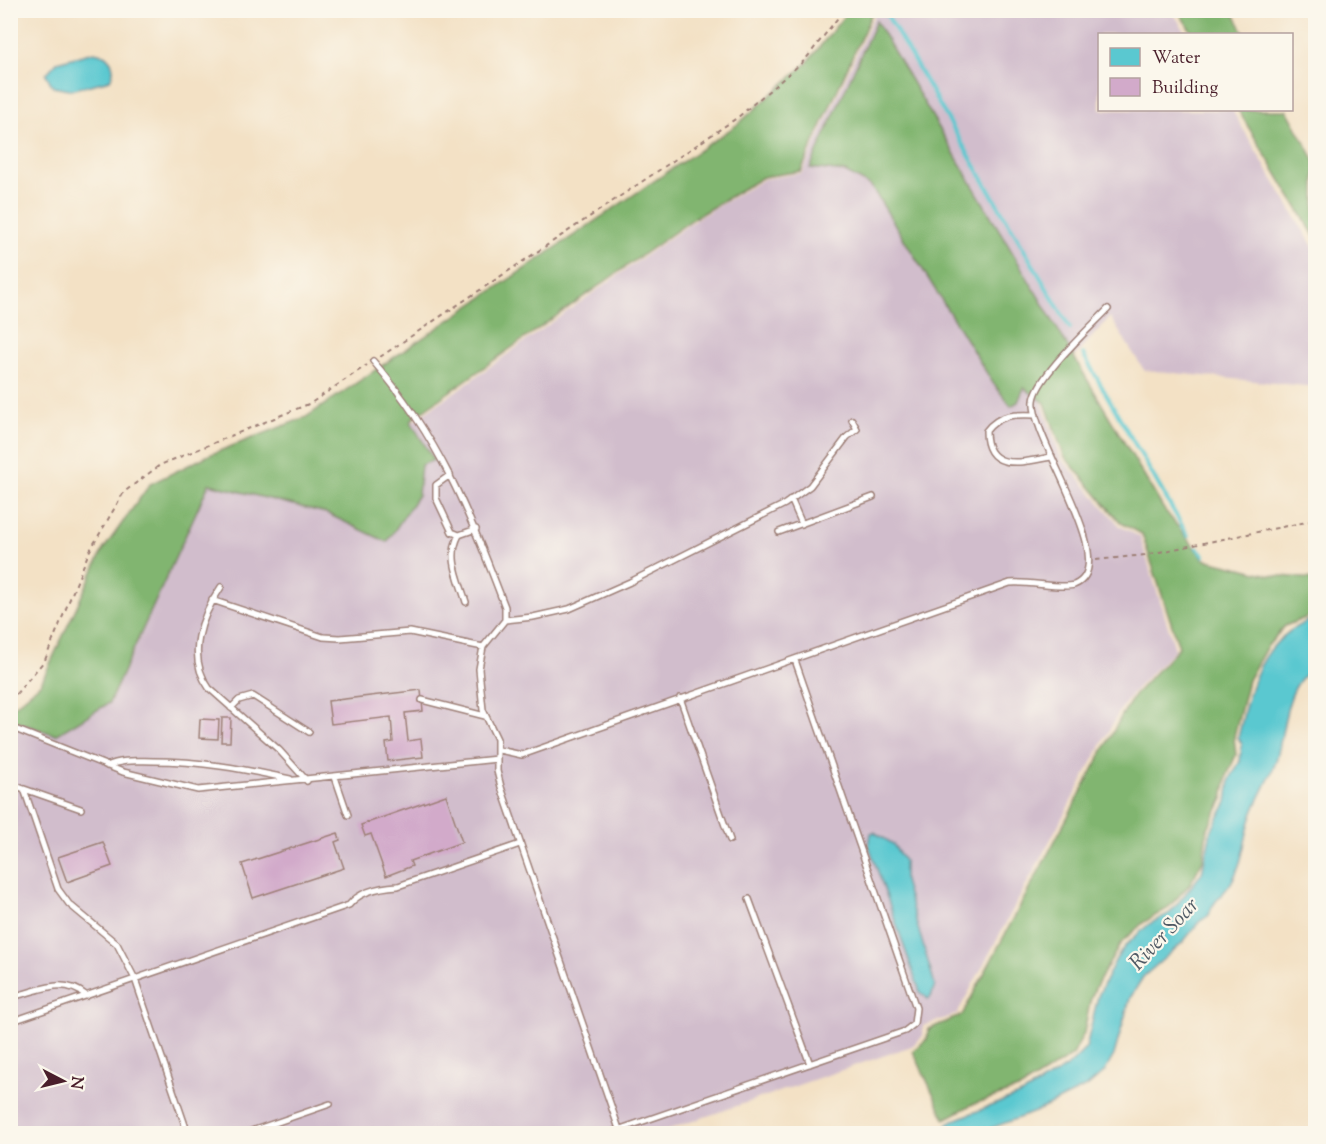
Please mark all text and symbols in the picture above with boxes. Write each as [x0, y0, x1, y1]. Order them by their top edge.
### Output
legend [1098, 33, 1293, 111]
text: Water [1152, 46, 1201, 72]
text: Building [1152, 76, 1218, 102]
water label: River Soar [1123, 891, 1207, 979]
north arrow [33, 1051, 93, 1111]
text: N [63, 1075, 88, 1090]

